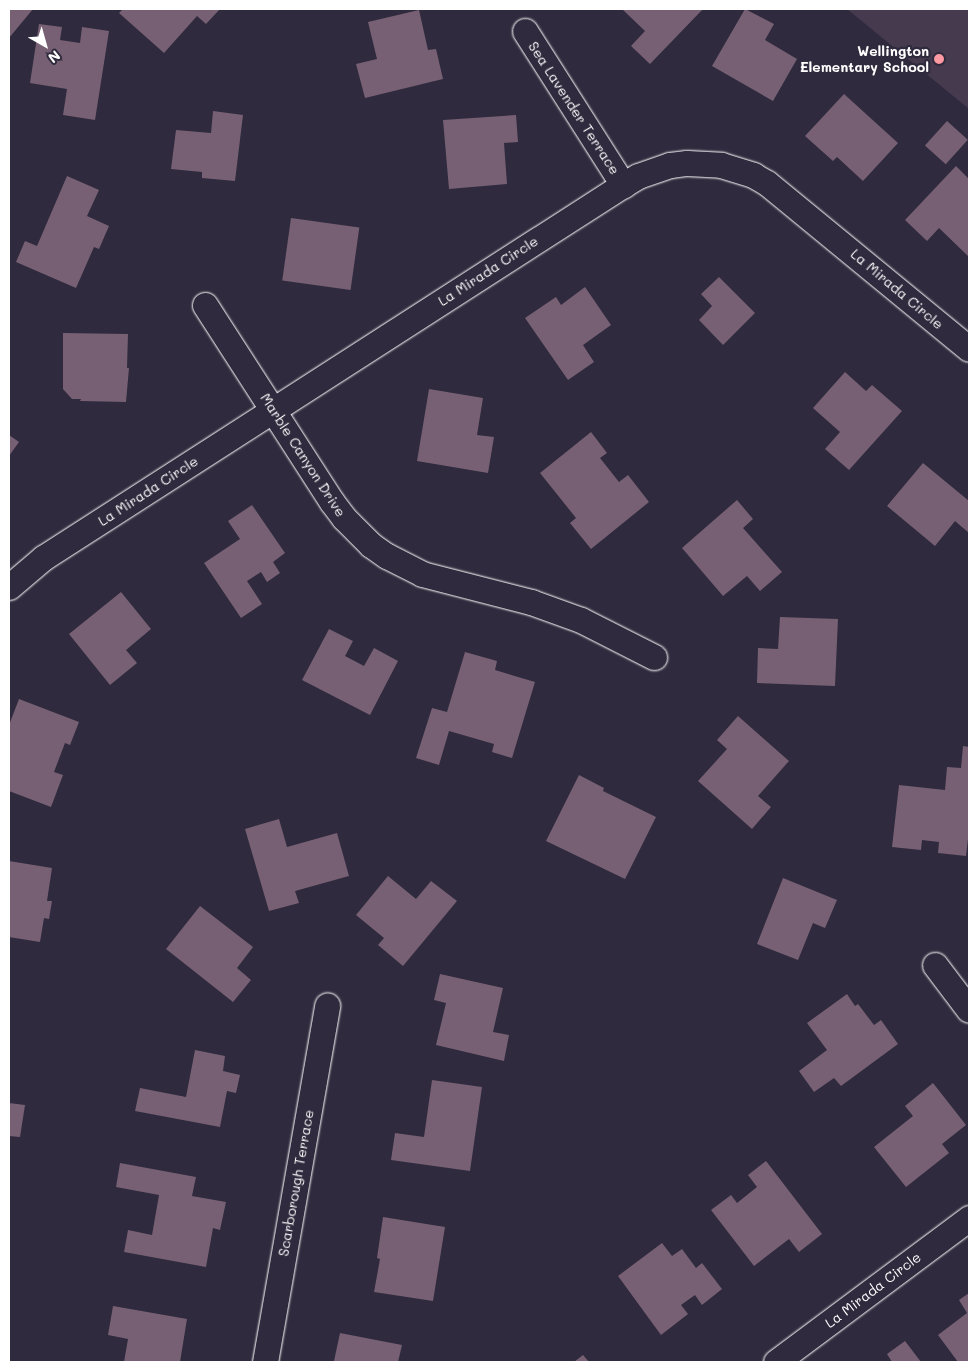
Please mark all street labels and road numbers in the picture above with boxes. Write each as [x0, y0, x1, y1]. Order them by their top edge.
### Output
street label: Sea Lavender Terrace [525, 38, 623, 178]
street label: La Mirada Circle [435, 232, 541, 310]
street label: La Mirada Circle [847, 245, 947, 333]
street label: Marble Canyon Drive [257, 390, 349, 520]
street label: La Mirada Circle [95, 452, 201, 530]
street label: Scarborough Terrace [275, 1108, 317, 1258]
street label: La Mirada Circle [822, 1249, 924, 1331]

